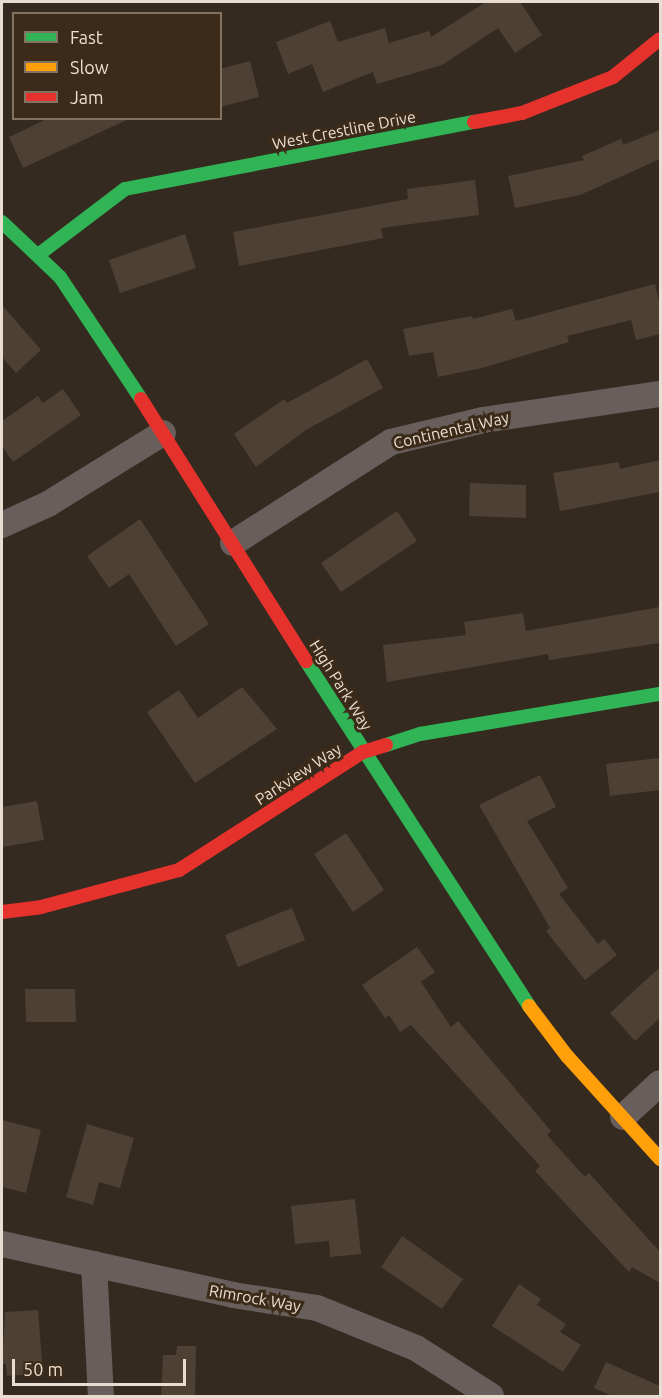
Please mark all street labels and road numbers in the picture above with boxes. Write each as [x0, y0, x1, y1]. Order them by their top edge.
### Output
street label: West Crestline Drive [271, 107, 417, 153]
street label: Continental Way [391, 407, 511, 453]
street label: High Park Way [306, 636, 376, 734]
street label: Parkview Way [251, 739, 345, 809]
street label: Rimrock Way [208, 1280, 302, 1316]

